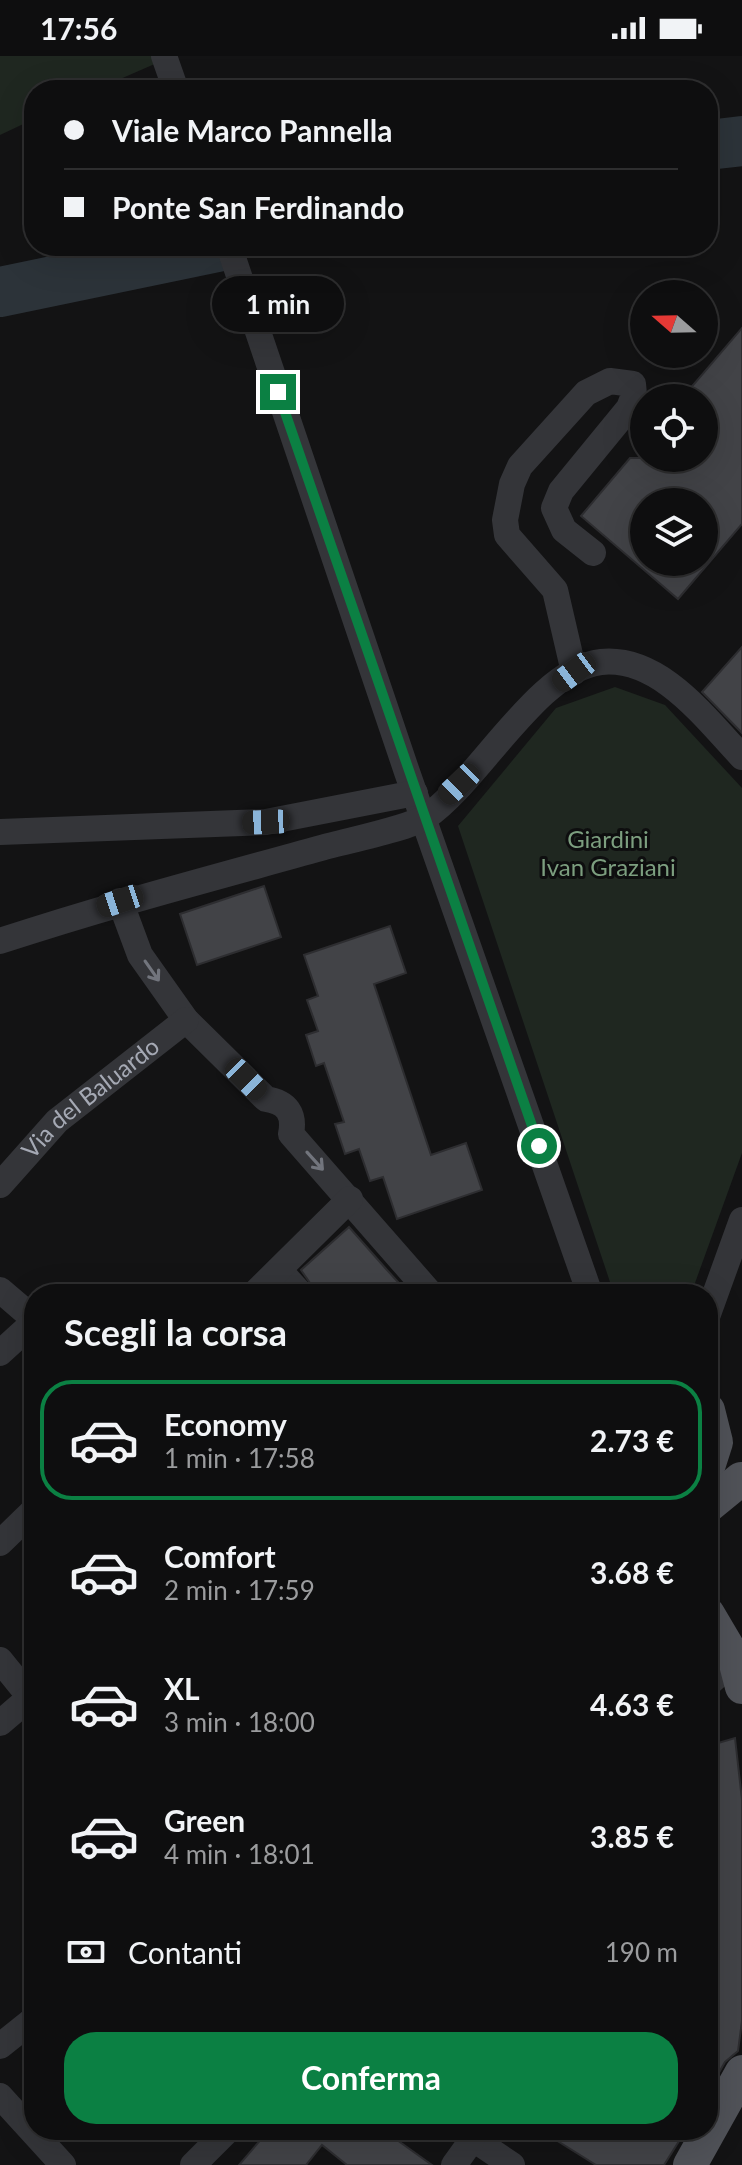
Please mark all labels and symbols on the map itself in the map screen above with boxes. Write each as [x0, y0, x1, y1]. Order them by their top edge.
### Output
callout: 1 min [212, 276, 344, 332]
north arrow [630, 280, 718, 368]
route end [260, 374, 296, 410]
car [548, 648, 600, 696]
car [433, 759, 485, 809]
car [242, 809, 290, 835]
park label: Giardini Ivan Graziani [540, 824, 676, 881]
car [93, 882, 147, 920]
one-way arrow [144, 960, 160, 982]
street label: Via del Baluardo [15, 1031, 164, 1164]
car [221, 1054, 271, 1104]
route start [521, 1128, 557, 1164]
one-way arrow [305, 1151, 323, 1171]

